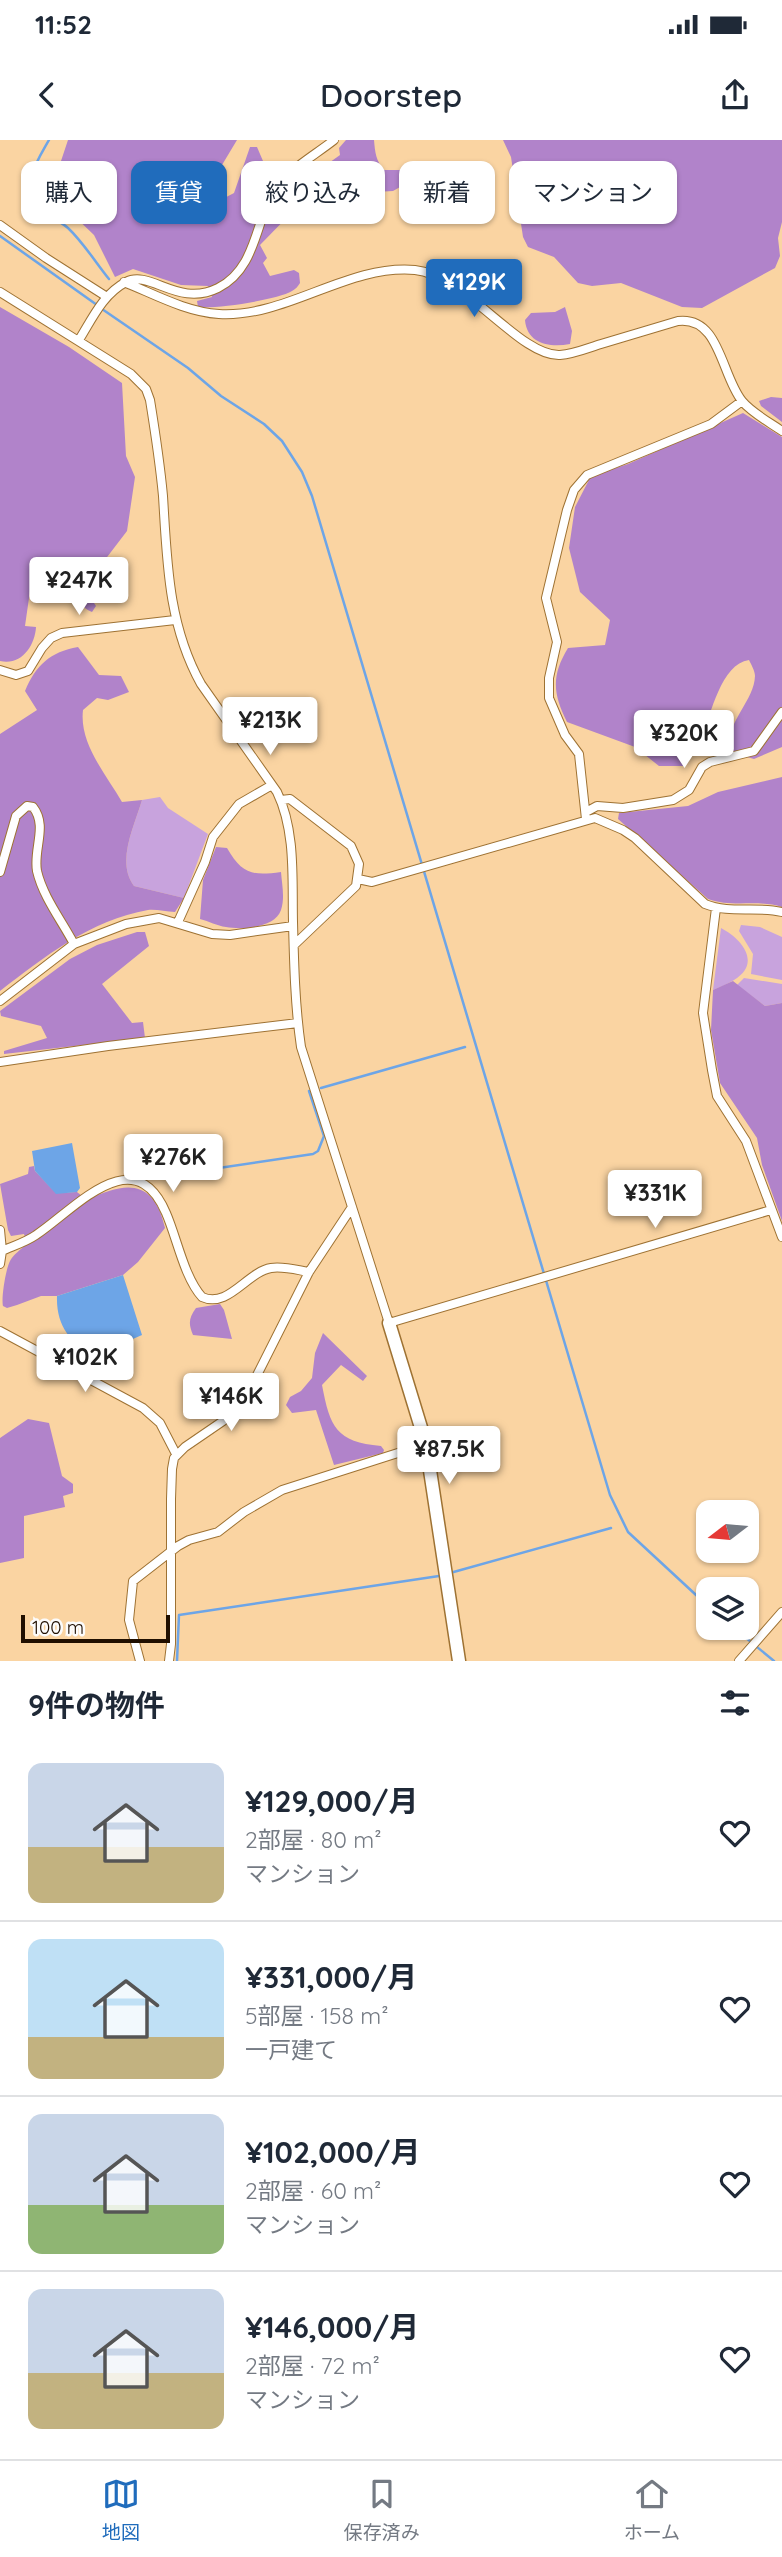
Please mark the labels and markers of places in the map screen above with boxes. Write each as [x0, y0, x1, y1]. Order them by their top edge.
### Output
pin: ¥129K [425, 260, 523, 319]
pin: ¥247K [30, 558, 128, 617]
pin: ¥213K [221, 698, 319, 757]
pin: ¥320K [635, 710, 733, 770]
pin: ¥276K [124, 1135, 222, 1194]
pin: ¥331K [606, 1170, 704, 1230]
pin: ¥102K [36, 1334, 134, 1394]
pin: ¥146K [182, 1374, 280, 1433]
pin: ¥87.5K [392, 1426, 506, 1486]

